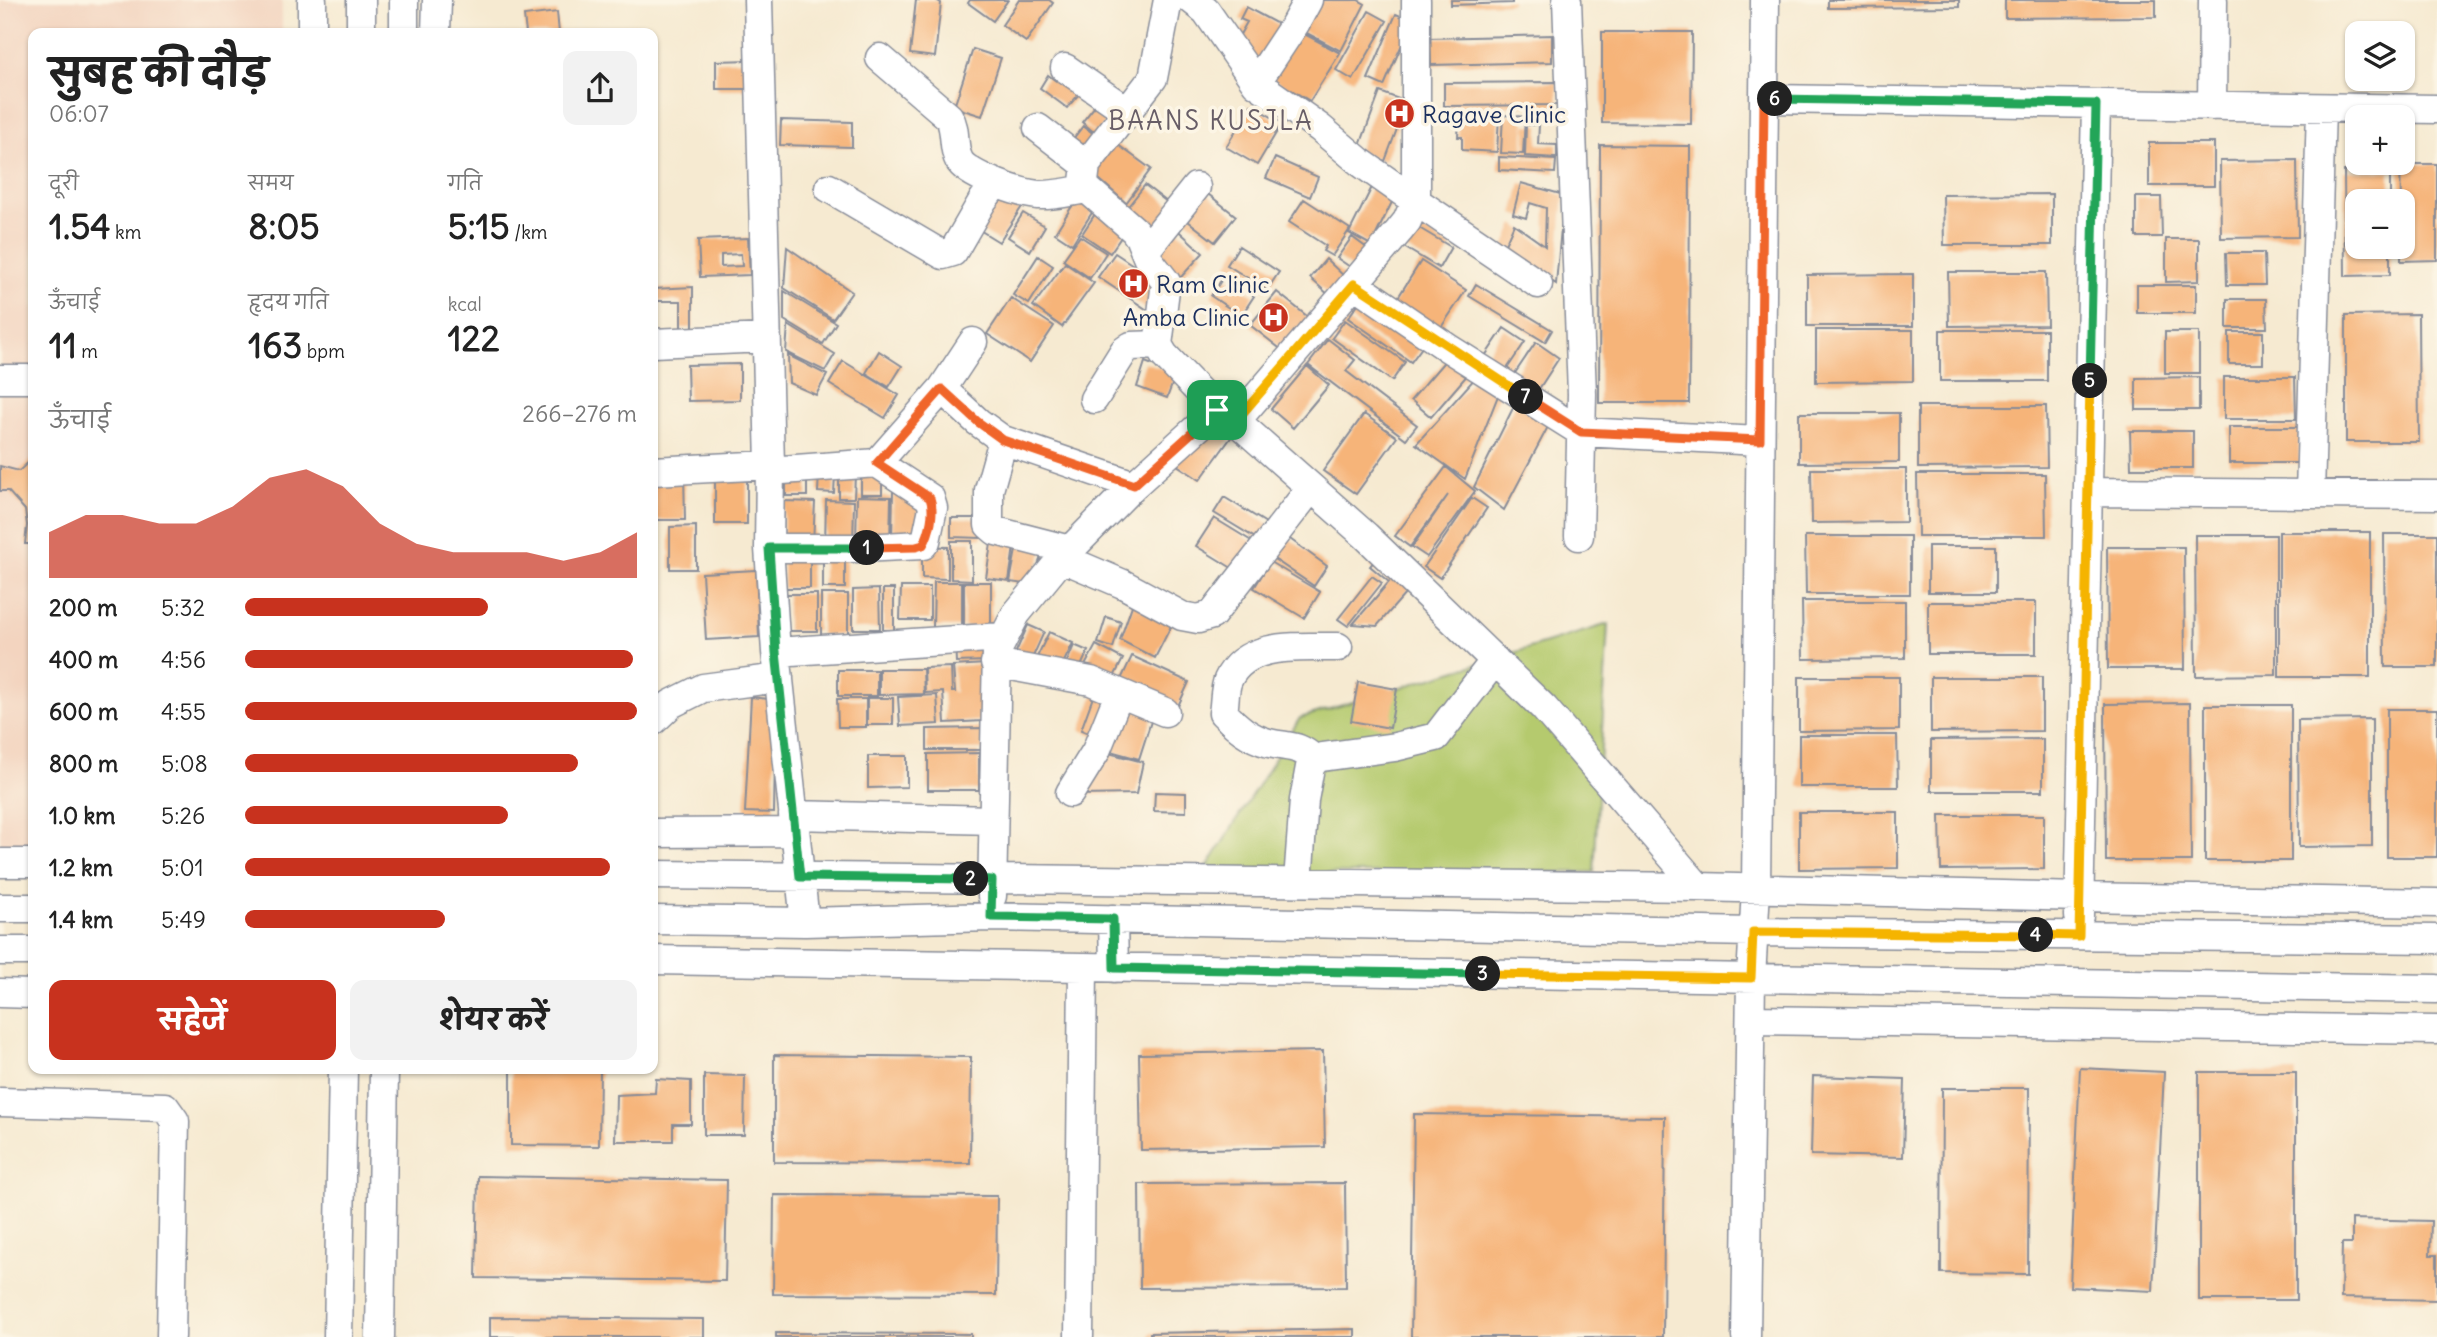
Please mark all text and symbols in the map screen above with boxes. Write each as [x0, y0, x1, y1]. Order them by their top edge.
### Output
map controls [2345, 21, 2415, 259]
button: layers [2345, 21, 2415, 91]
text: सुबह की दौड़ [49, 49, 268, 96]
button: share [563, 51, 637, 125]
pin: 6 [1758, 82, 1792, 116]
text: 6 [1769, 86, 1780, 110]
hospital icon: Ragave Clinic [1382, 97, 1416, 131]
text: 06:07 [49, 99, 109, 128]
place label: Ragave Clinic [1422, 99, 1566, 129]
district label: BAANS KUSJLA [1108, 104, 1314, 137]
button: + [2345, 105, 2415, 175]
text: दूरी [49, 171, 79, 195]
text: समय [248, 171, 294, 195]
text: गति [448, 171, 482, 195]
button: − [2345, 189, 2415, 259]
text: 1.54 [49, 204, 111, 248]
text: 8:05 [248, 204, 320, 248]
text: 5:15 [448, 204, 510, 248]
text: km [111, 220, 141, 244]
text: /km [510, 220, 548, 244]
hospital icon: Ram Clinic [1116, 267, 1150, 301]
place label: Ram Clinic [1156, 269, 1270, 299]
text: ऊँचाई [49, 290, 100, 314]
text: हृदय गति [248, 290, 329, 314]
text: kcal [448, 292, 482, 316]
hospital icon: Amba Clinic [1256, 300, 1290, 334]
place label: Amba Clinic [1123, 302, 1250, 332]
text: 122 [448, 316, 500, 360]
text: 11 [49, 323, 77, 367]
text: 163 [248, 323, 302, 367]
text: m [77, 339, 98, 363]
text: bpm [302, 339, 345, 363]
pin: 5 [2072, 364, 2108, 398]
text: 5 [2084, 368, 2095, 392]
pin [1187, 380, 1247, 440]
pin: 7 [1508, 380, 1544, 414]
text: 7 [1521, 384, 1530, 408]
icon: arrive [1198, 391, 1236, 429]
text: 266–276 m [522, 399, 637, 428]
text: ऊँचाई [49, 405, 111, 434]
pin: 1 [850, 530, 884, 566]
text: 1 [863, 535, 870, 559]
text: 200 m [49, 593, 118, 622]
text: 5:32 [161, 593, 205, 622]
text: 400 m [49, 645, 118, 674]
text: 4:56 [161, 645, 206, 674]
text: 600 m [49, 697, 118, 726]
text: 4:55 [161, 697, 206, 726]
text: 800 m [49, 749, 118, 778]
text: 5:08 [161, 749, 208, 778]
text: 1.0 km [49, 801, 115, 830]
text: 5:26 [161, 801, 205, 830]
text: 1.2 km [49, 853, 113, 882]
text: 5:01 [161, 853, 204, 882]
pin: 2 [954, 862, 988, 896]
text: 2 [965, 866, 976, 890]
text: 1.4 km [49, 905, 113, 934]
text: 5:49 [161, 905, 206, 934]
pin: 4 [2018, 918, 2054, 953]
text: 4 [2030, 922, 2041, 946]
pin: 3 [1466, 956, 1500, 992]
text: 3 [1477, 961, 1488, 985]
button: सहेजें [49, 980, 336, 1060]
button: शेयर करें [350, 980, 637, 1060]

